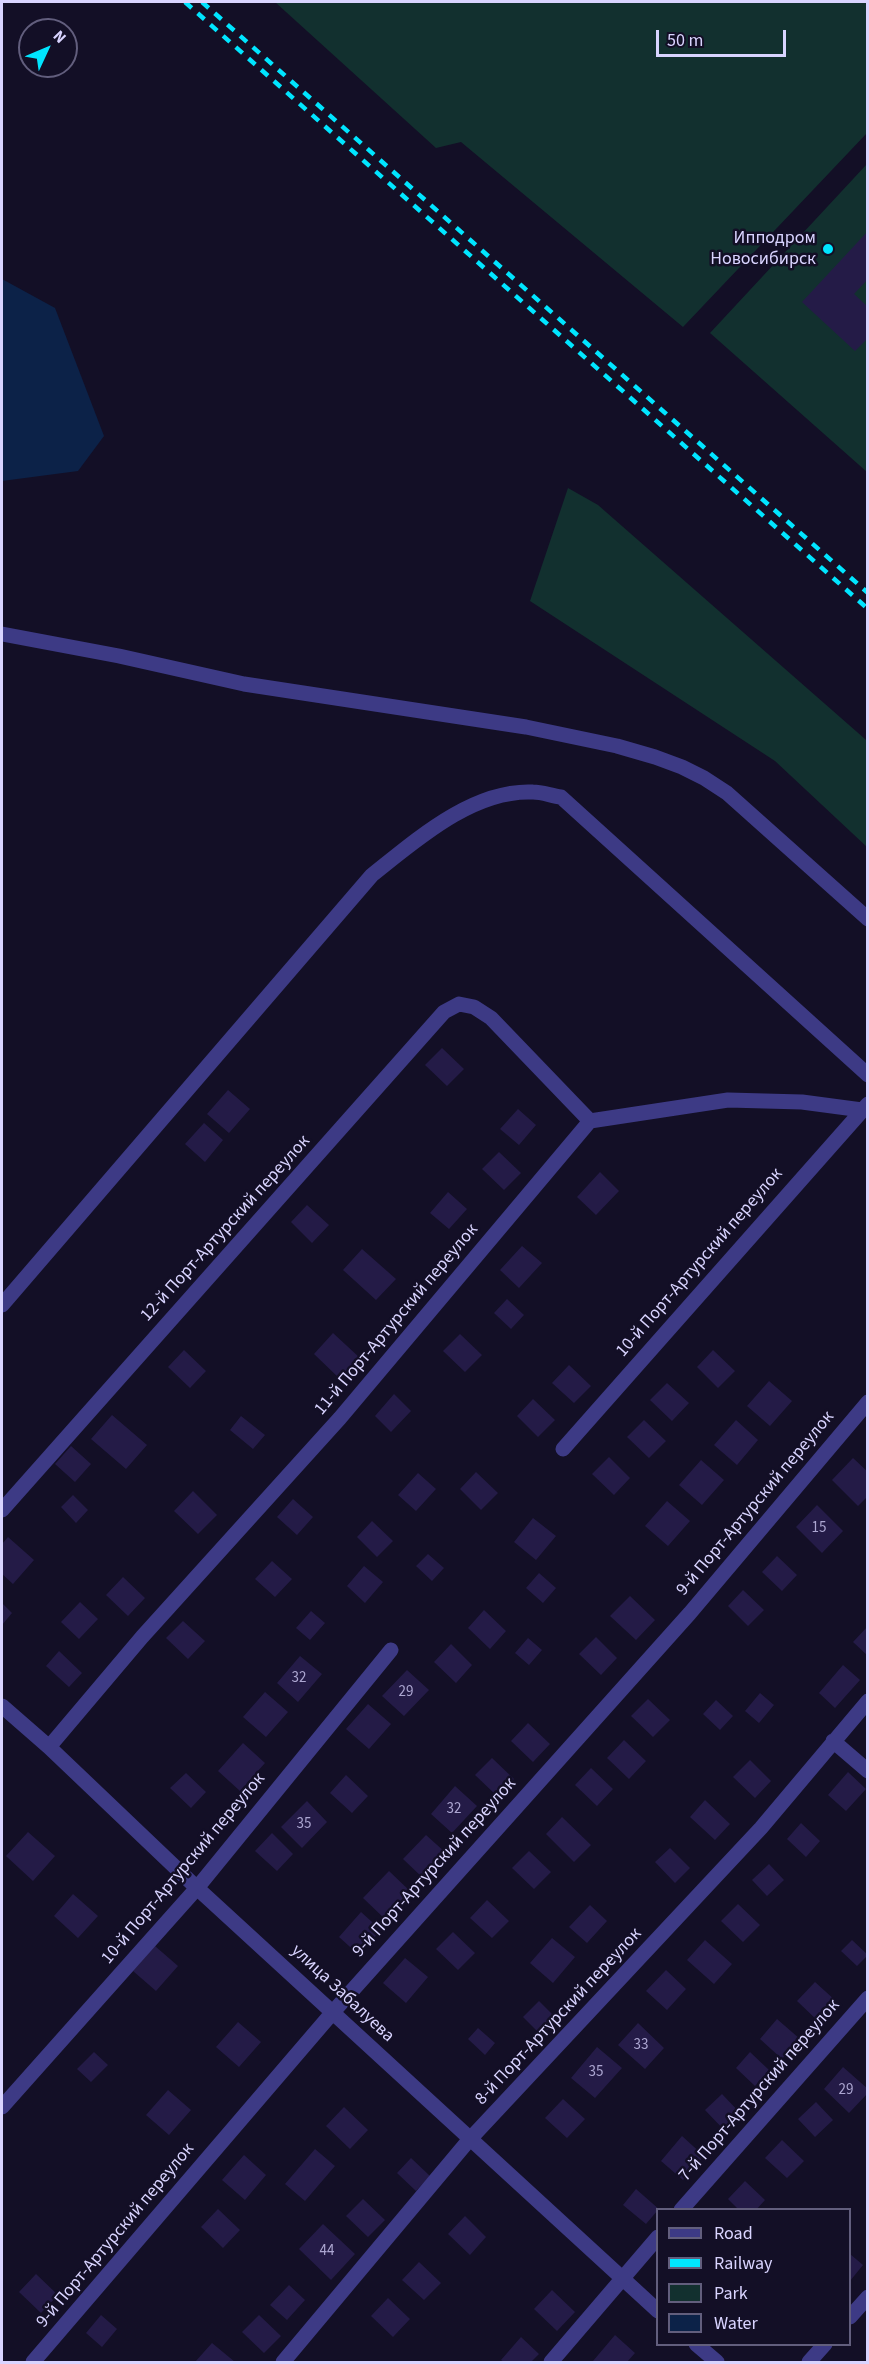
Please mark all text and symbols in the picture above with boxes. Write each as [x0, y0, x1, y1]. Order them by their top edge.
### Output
north arrow [18, 18, 78, 78]
scale bar [659, 18, 790, 56]
text: N [48, 25, 71, 48]
text: 50 m [667, 28, 703, 53]
place label: Ипподром Новосибирск [710, 228, 816, 270]
marker: Ипподром Новосибирск [821, 242, 835, 256]
street label: 12-й Порт-Артурский переулок [137, 1131, 315, 1327]
street label: 10-й Порт-Артурский переулок [612, 1164, 788, 1362]
street label: 11-й Порт-Артурский переулок [311, 1220, 483, 1420]
street label: 9-й Порт-Артурский переулок [672, 1407, 840, 1601]
house number: 15 [812, 1520, 826, 1538]
house number: 32 [292, 1670, 306, 1688]
house number: 29 [399, 1684, 413, 1702]
street label: 10-й Порт-Артурский переулок [98, 1769, 270, 1969]
street label: 9-й Порт-Артурский переулок [349, 1774, 521, 1962]
house number: 32 [447, 1801, 461, 1819]
house number: 35 [297, 1816, 311, 1834]
street label: 8-й Порт-Артурский переулок [471, 1924, 647, 2110]
street label: улица Забалуева [286, 1941, 398, 2047]
street label: 7-й Порт-Артурский переулок [675, 1995, 845, 2187]
house number: 33 [634, 2037, 648, 2055]
house number: 35 [589, 2064, 603, 2082]
house number: 29 [839, 2082, 853, 2100]
street label: 9-й Порт-Артурский переулок [32, 2139, 200, 2333]
legend [656, 2208, 851, 2346]
text: Road [714, 2221, 753, 2246]
house number: 44 [320, 2243, 334, 2261]
text: Railway [714, 2251, 773, 2276]
text: Park [714, 2281, 748, 2306]
text: Water [714, 2311, 758, 2336]

